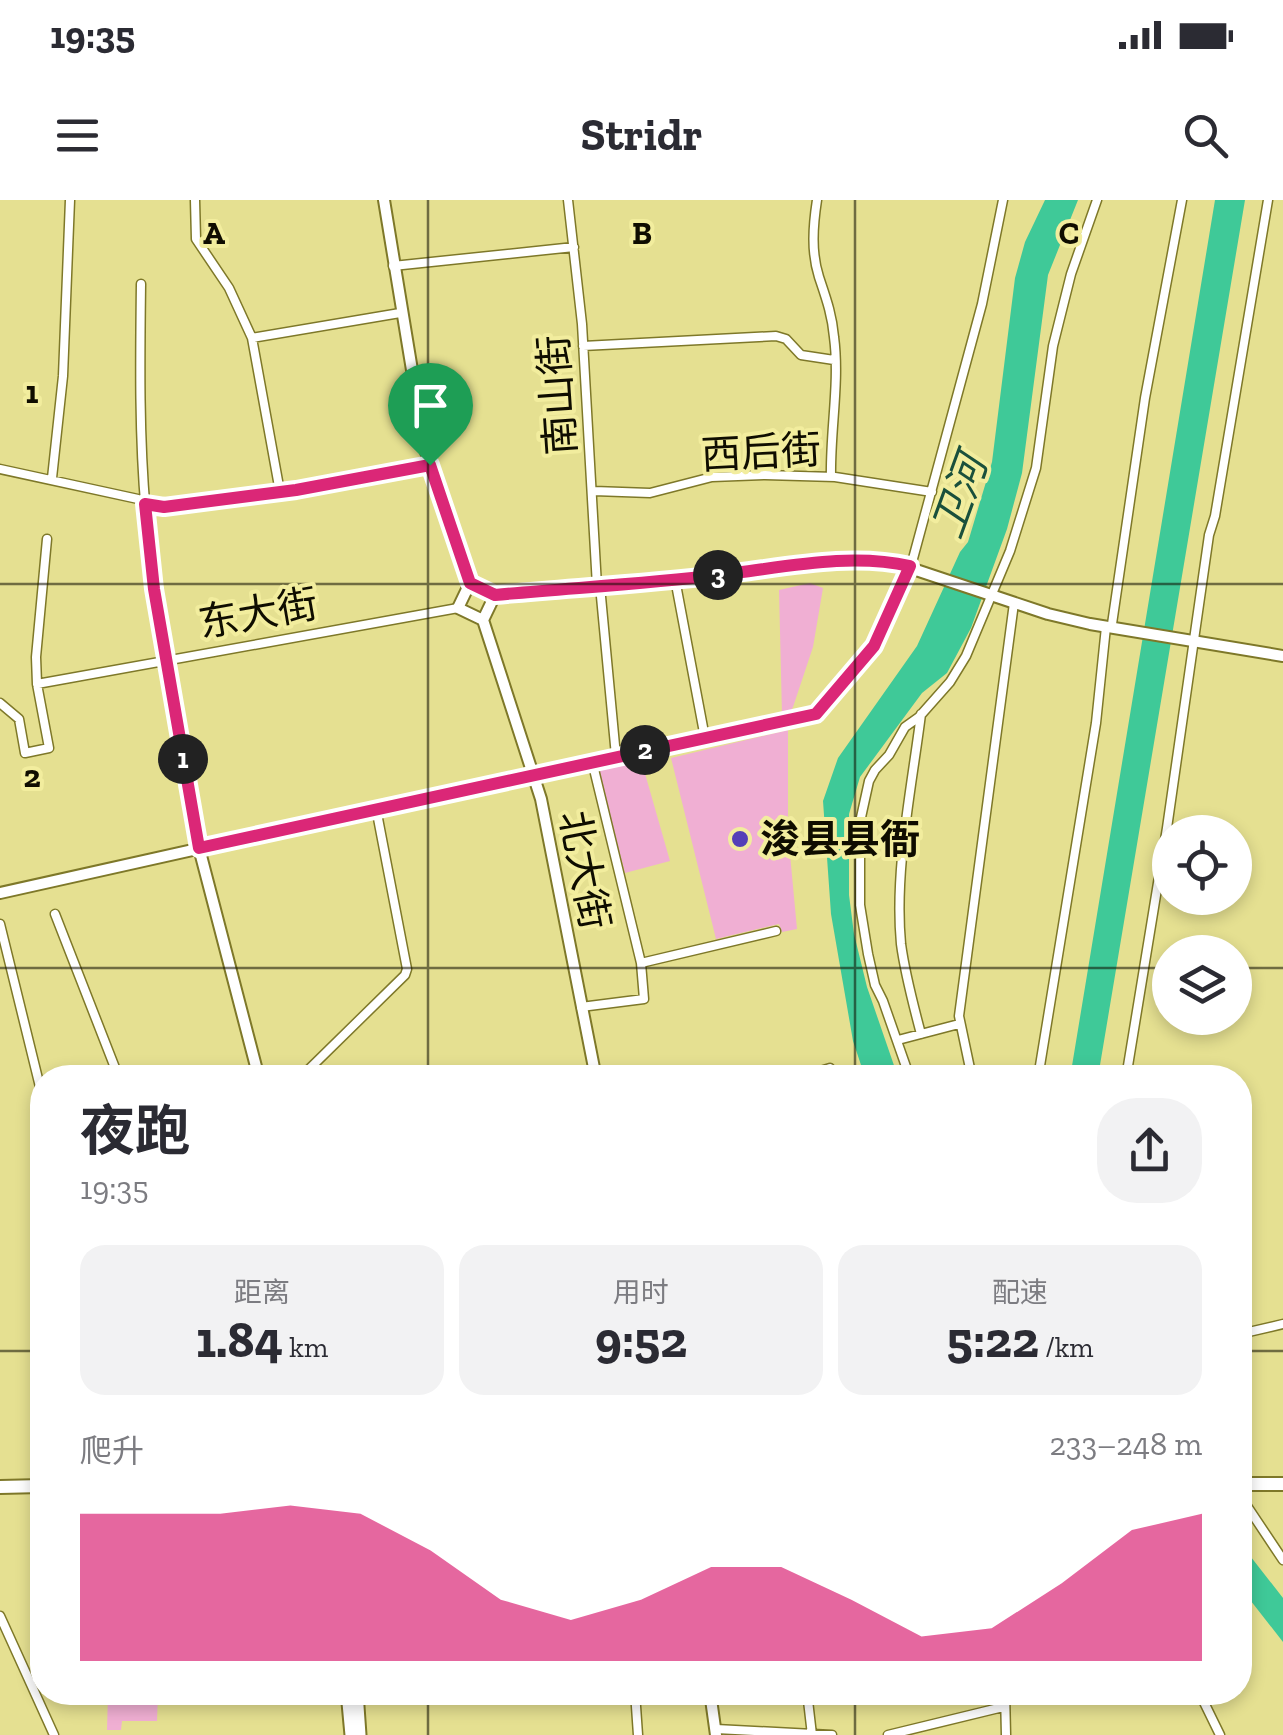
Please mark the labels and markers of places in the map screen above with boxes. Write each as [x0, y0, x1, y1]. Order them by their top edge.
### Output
pin [388, 363, 473, 466]
pin: 3 [693, 550, 743, 600]
pin: 2 [620, 725, 670, 775]
pin: 1 [158, 734, 208, 784]
place label: 浚县县衙 [760, 815, 920, 863]
marker: 浚县县衙 [729, 828, 751, 850]

